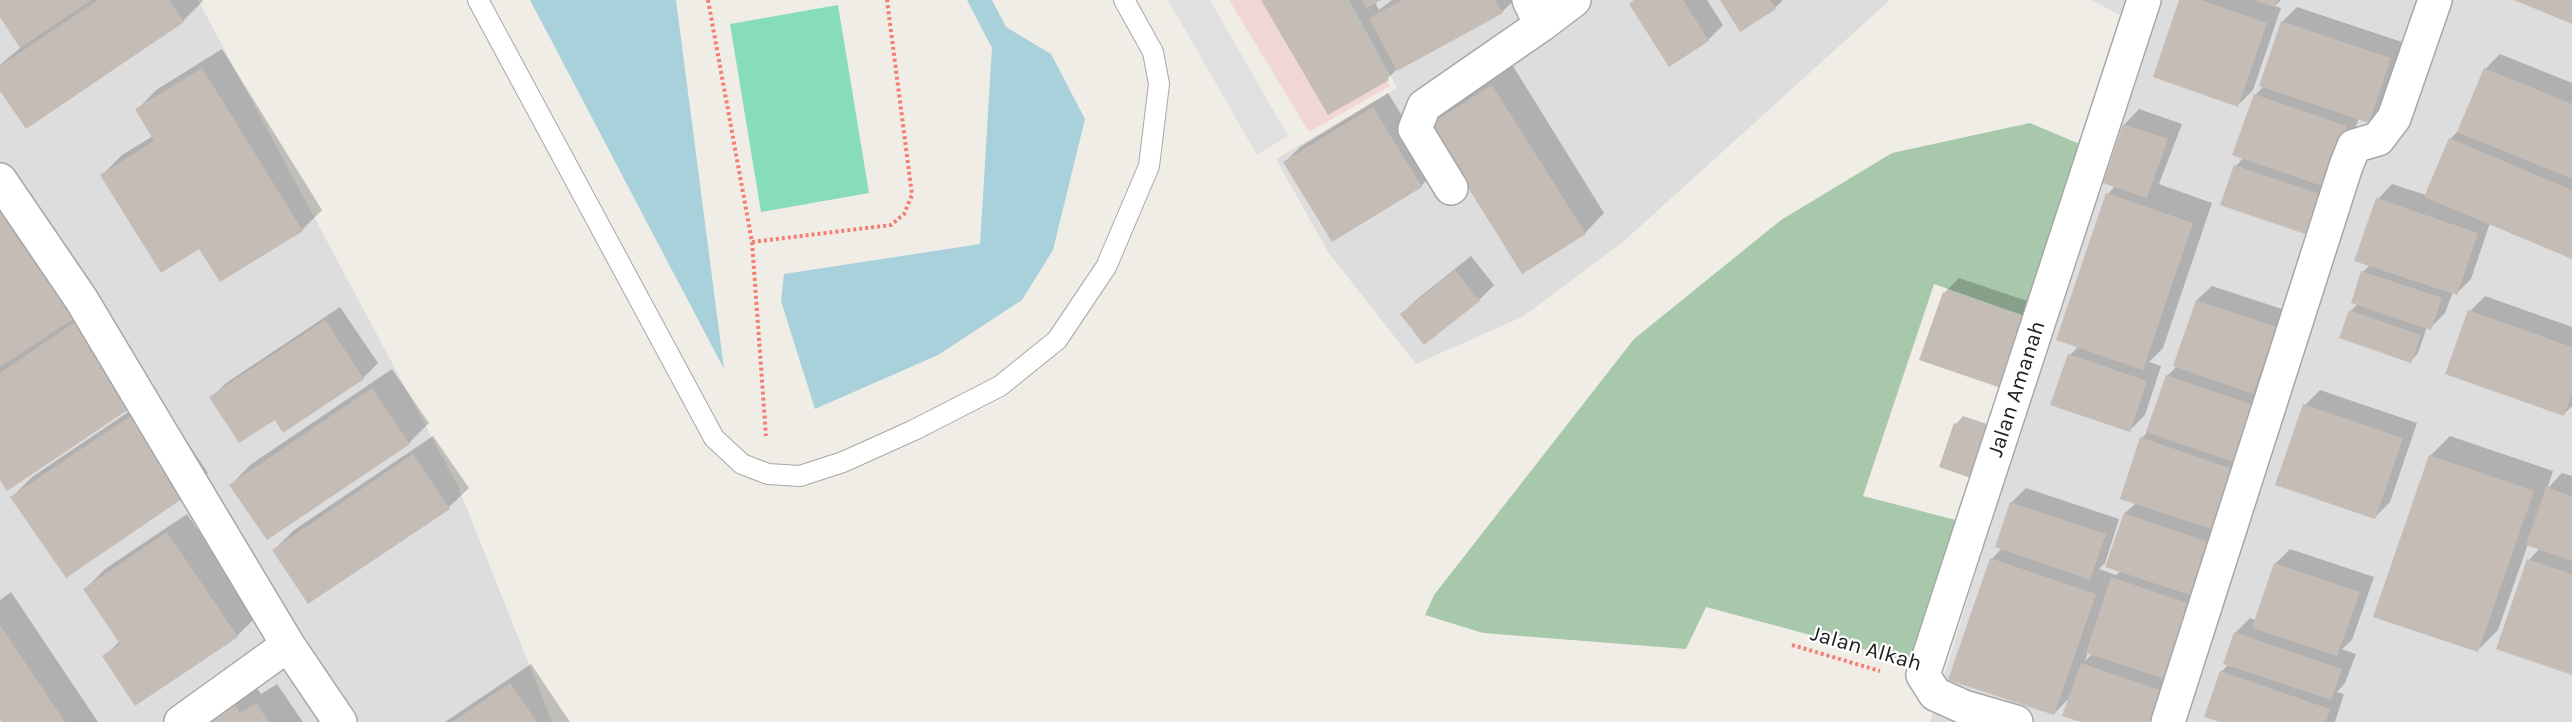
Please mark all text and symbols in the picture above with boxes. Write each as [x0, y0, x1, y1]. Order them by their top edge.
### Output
street label: Jalan Amanah [1983, 318, 2051, 460]
street label: Jalan Alkah [1807, 621, 1925, 677]

